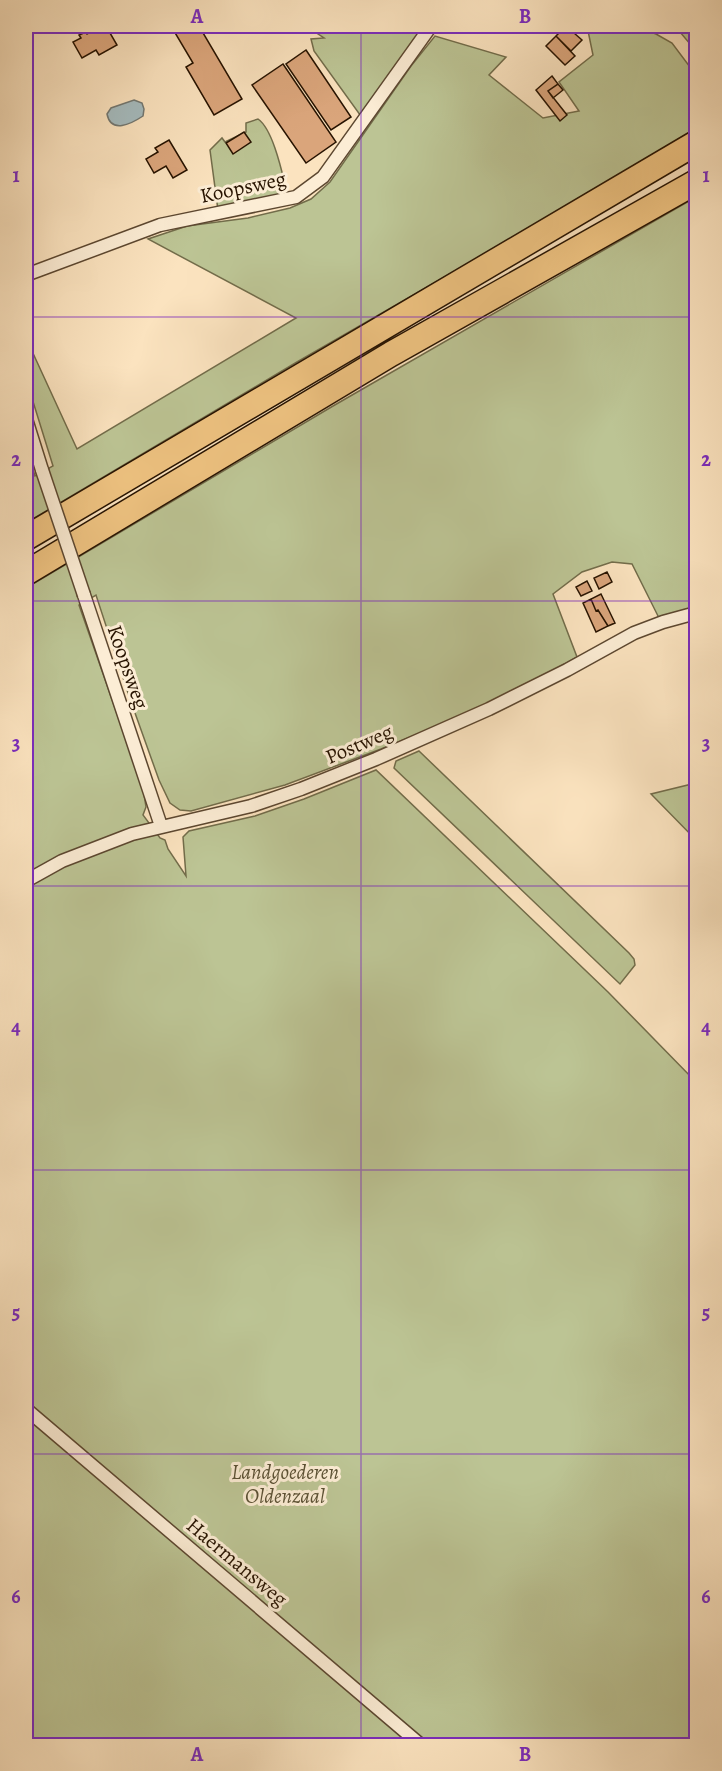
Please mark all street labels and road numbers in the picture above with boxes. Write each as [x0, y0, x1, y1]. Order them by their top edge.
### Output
street label: Koopsweg [197, 164, 289, 210]
street label: Koopsweg [101, 621, 156, 713]
street label: Postweg [321, 717, 397, 771]
street label: Haermansweg [180, 1511, 294, 1613]

